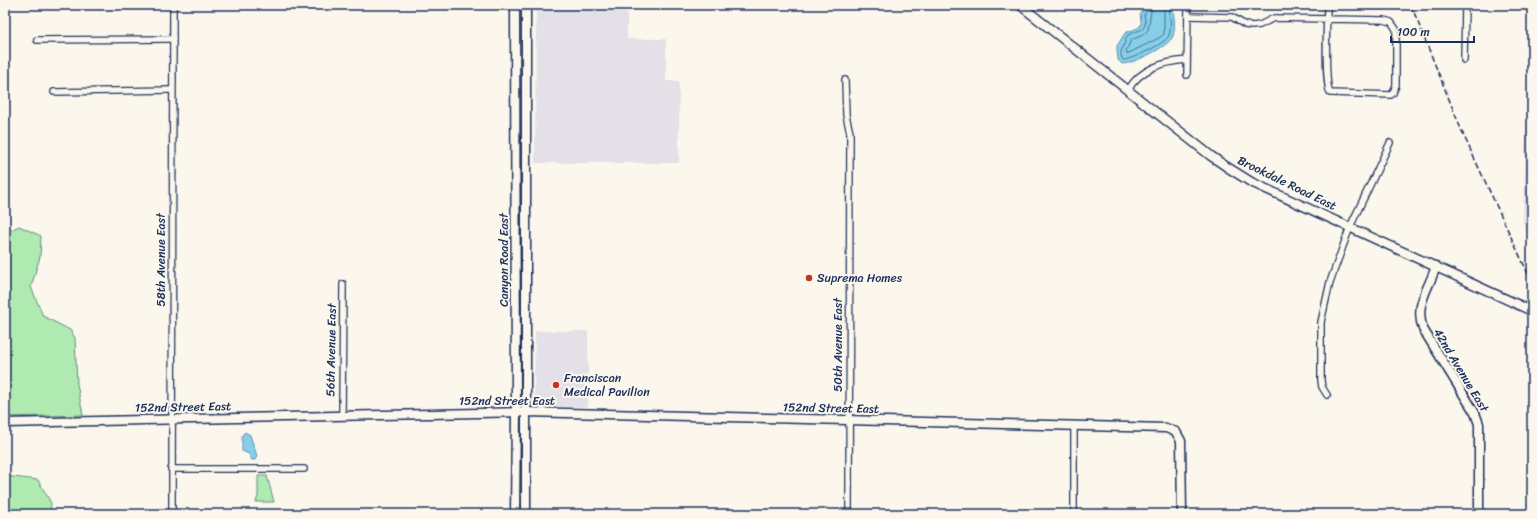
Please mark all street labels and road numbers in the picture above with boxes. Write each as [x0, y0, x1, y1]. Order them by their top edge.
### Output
street label: Brookdale Road East [1234, 149, 1340, 217]
street label: 58th Avenue East [150, 212, 172, 307]
street label: Canyon Road East [493, 212, 515, 307]
street label: 50th Avenue East [827, 297, 849, 392]
street label: 56th Avenue East [319, 302, 343, 397]
street label: 42nd Avenue East [1427, 324, 1495, 417]
street label: 152nd Street East [459, 390, 555, 412]
street label: 152nd Street East [135, 395, 231, 419]
street label: 152nd Street East [783, 396, 879, 420]

